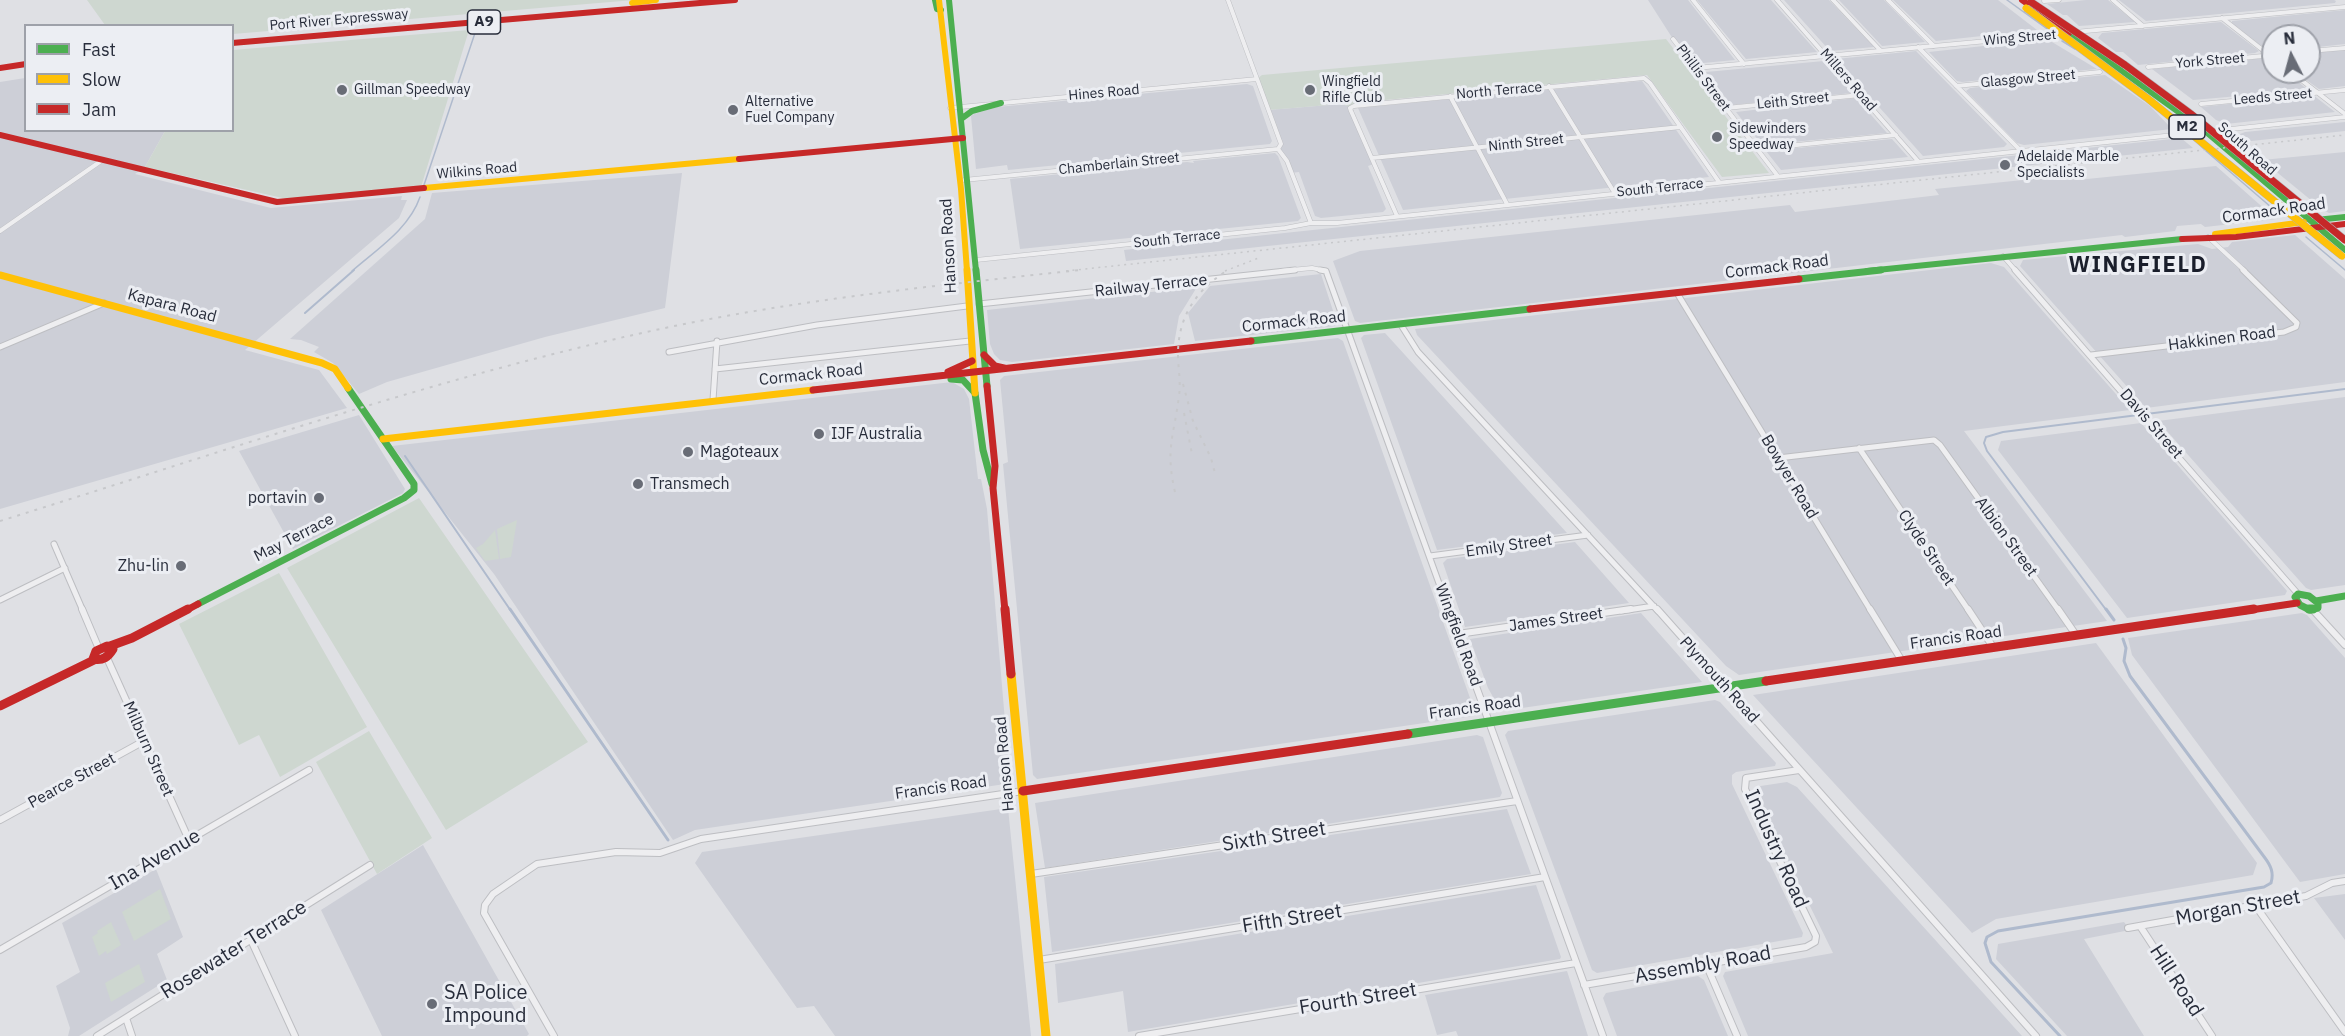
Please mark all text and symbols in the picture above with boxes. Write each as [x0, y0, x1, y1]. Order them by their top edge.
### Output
street label: Port River Expressway [269, 6, 409, 34]
road number: A9 [468, 10, 500, 34]
legend [24, 24, 234, 132]
north arrow [2261, 24, 2321, 84]
street label: Wing Street [1983, 26, 2057, 50]
text: N [2283, 28, 2296, 49]
text: Fast [82, 38, 116, 61]
street label: Phillis Street [1672, 41, 1734, 115]
street label: Millers Road [1816, 45, 1880, 115]
street label: York Street [2175, 50, 2245, 72]
street label: Glasgow Street [1980, 66, 2076, 92]
text: Slow [82, 68, 121, 91]
place label: Wingfield Rifle Club [1322, 74, 1382, 106]
street label: North Terrace [1455, 79, 1543, 103]
place label: Gillman Speedway [354, 82, 470, 98]
street label: Hines Road [1068, 82, 1140, 104]
marker: Gillman Speedway [335, 83, 349, 97]
marker: Wingfield Rifle Club [1303, 83, 1317, 97]
street label: Leeds Street [2233, 85, 2313, 109]
street label: Leith Street [1756, 89, 1830, 113]
place label: Alternative Fuel Company [745, 94, 834, 126]
text: Jam [82, 98, 117, 121]
marker: Alternative Fuel Company [726, 103, 740, 117]
road number: M2 [2169, 115, 2205, 139]
street label: South Road [2214, 119, 2280, 179]
place label: Sidewinders Speedway [1729, 121, 1806, 154]
marker: Sidewinders Speedway [1710, 130, 1724, 144]
street label: Ninth Street [1487, 131, 1565, 155]
street label: Chamberlain Street [1058, 149, 1180, 179]
place label: Adelaide Marble Specialists [2017, 149, 2119, 182]
marker: Adelaide Marble Specialists [1998, 158, 2012, 172]
street label: Wilkins Road [436, 159, 518, 183]
street label: South Terrace [1616, 175, 1704, 201]
street label: Cormack Road [2221, 194, 2327, 228]
street label: Hanson Road [937, 198, 961, 294]
street label: South Terrace [1133, 226, 1221, 252]
street label: Cormack Road [1724, 251, 1830, 283]
district label: WINGFIELD [2069, 253, 2207, 279]
street label: Railway Terrace [1094, 271, 1208, 301]
street label: Kapara Road [125, 285, 219, 327]
street label: Cormack Road [1241, 307, 1347, 337]
street label: Hakkinen Road [2167, 323, 2277, 355]
street label: Cormack Road [758, 360, 864, 390]
street label: Davis Street [2115, 385, 2187, 463]
place label: IJF Australia [831, 424, 922, 444]
marker: IJF Australia [812, 427, 826, 441]
street label: Bowyer Road [1756, 431, 1822, 523]
place label: Magoteaux [700, 442, 779, 462]
marker: Magoteaux [681, 445, 695, 459]
place label: Transmech [650, 474, 730, 494]
marker: Transmech [631, 477, 645, 491]
place label: portavin [248, 488, 307, 508]
marker: portavin [312, 491, 326, 505]
street label: Albion Street [1971, 493, 2041, 581]
street label: Clyde Street [1894, 506, 1958, 590]
street label: May Terrace [251, 510, 337, 566]
street label: Emily Street [1465, 530, 1553, 562]
place label: Zhu-lin [118, 556, 169, 576]
marker: Zhu-lin [174, 559, 188, 573]
street label: Wingfield Road [1431, 581, 1485, 689]
street label: James Street [1508, 604, 1604, 636]
street label: Francis Road [1909, 622, 2003, 654]
street label: Plymouth Road [1675, 633, 1763, 727]
street label: Francis Road [1428, 692, 1522, 724]
street label: Milburn Street [118, 698, 178, 800]
street label: Hanson Road [991, 716, 1019, 812]
street label: Pearce Street [25, 749, 119, 813]
street label: Francis Road [894, 772, 988, 804]
street label: Industry Road [1739, 786, 1813, 912]
street label: Sixth Street [1220, 817, 1328, 857]
street label: Ina Avenue [105, 824, 205, 896]
street label: Morgan Street [2174, 885, 2302, 931]
street label: Rosewater Terrace [157, 895, 311, 1005]
street label: Fifth Street [1240, 899, 1344, 939]
street label: Assembly Road [1633, 941, 1773, 989]
street label: Hill Road [2144, 941, 2208, 1021]
street label: Fourth Street [1298, 978, 1418, 1020]
place label: SA Police Impound [444, 981, 527, 1028]
marker: SA Police Impound [425, 997, 439, 1011]

